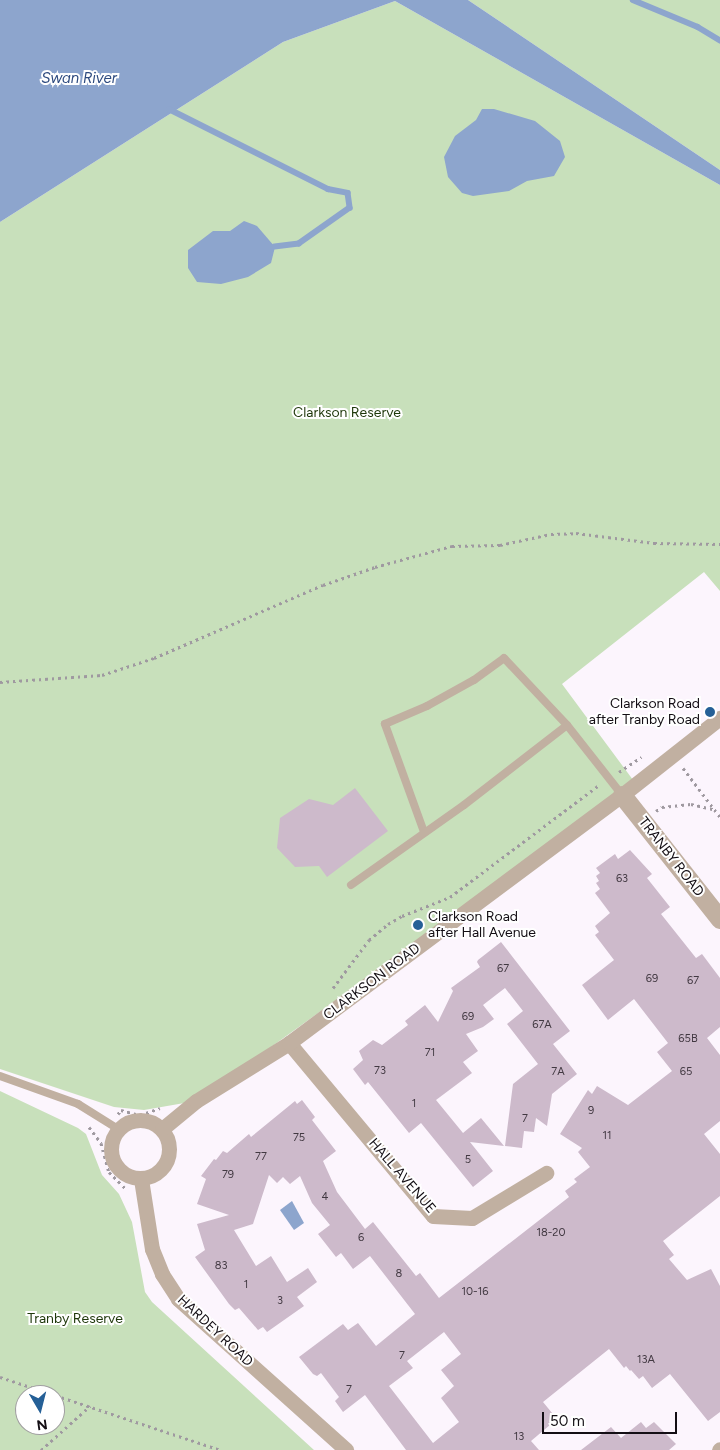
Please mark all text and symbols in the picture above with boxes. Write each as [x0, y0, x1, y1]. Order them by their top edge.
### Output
water label: Swan River [41, 70, 117, 88]
park label: Clarkson Reserve [293, 405, 401, 421]
place label: Clarkson Road after Tranby Road [589, 696, 700, 729]
marker: Clarkson Road after Tranby Road [704, 706, 716, 718]
street label: TRANBY ROAD [635, 814, 707, 900]
house number: 63 [616, 872, 628, 886]
place label: Clarkson Road after Hall Avenue [428, 909, 536, 942]
marker: Clarkson Road after Hall Avenue [412, 919, 424, 931]
street label: CLARKSON ROAD [320, 940, 424, 1024]
house number: 67 [497, 962, 509, 976]
house number: 69 [646, 972, 658, 986]
house number: 67 [687, 974, 699, 988]
house number: 69 [462, 1010, 474, 1024]
house number: 67A [532, 1018, 552, 1032]
house number: 65B [678, 1032, 698, 1046]
house number: 71 [425, 1046, 435, 1060]
house number: 73 [374, 1064, 386, 1078]
house number: 7A [551, 1065, 565, 1079]
house number: 65 [680, 1065, 692, 1079]
house number: 1 [412, 1097, 416, 1111]
house number: 9 [588, 1104, 594, 1118]
house number: 7 [522, 1112, 528, 1126]
house number: 11 [602, 1129, 612, 1143]
house number: 75 [293, 1131, 305, 1145]
street label: HALL AVENUE [365, 1135, 439, 1217]
house number: 77 [255, 1150, 267, 1164]
house number: 5 [465, 1153, 471, 1167]
house number: 79 [222, 1168, 234, 1182]
house number: 4 [322, 1190, 328, 1204]
house number: 18-20 [536, 1226, 566, 1240]
house number: 6 [358, 1231, 364, 1245]
house number: 83 [215, 1259, 227, 1273]
house number: 8 [396, 1267, 402, 1281]
house number: 1 [244, 1278, 248, 1292]
house number: 10-16 [462, 1285, 488, 1299]
street label: HARDEY ROAD [174, 1292, 256, 1370]
house number: 3 [277, 1294, 283, 1308]
park label: Tranby Reserve [27, 1311, 123, 1327]
house number: 7 [399, 1349, 405, 1363]
house number: 13A [637, 1353, 655, 1367]
house number: 7 [346, 1383, 352, 1397]
north arrow [15, 1385, 65, 1435]
scale bar [545, 1402, 680, 1434]
text: 50 m [550, 1412, 585, 1430]
text: N [35, 1415, 49, 1434]
house number: 13 [514, 1430, 524, 1444]

